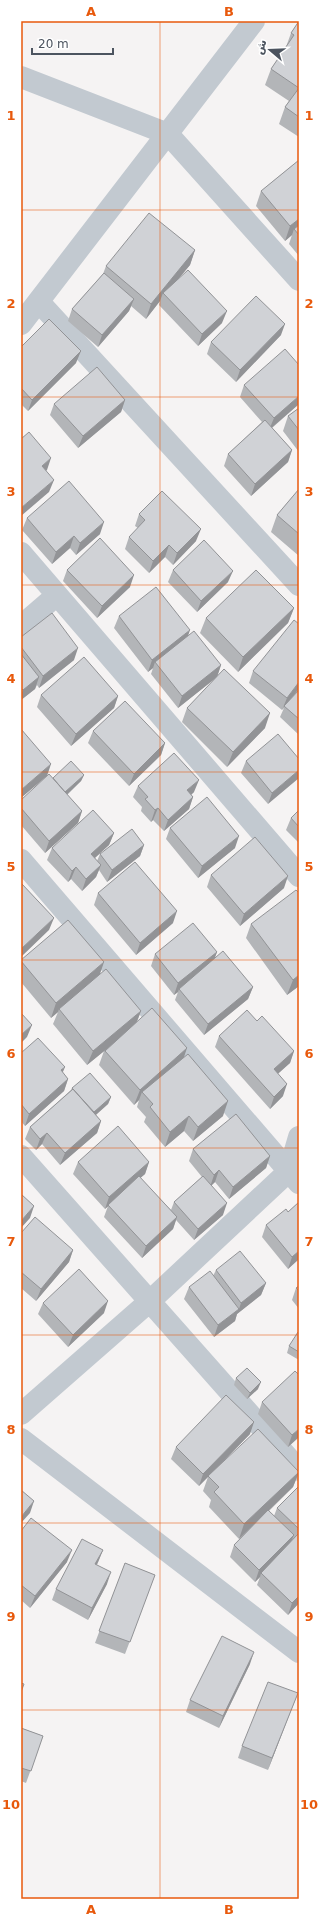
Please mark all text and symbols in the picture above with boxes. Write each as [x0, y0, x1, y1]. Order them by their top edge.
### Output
text: A [86, 4, 96, 19]
text: B [224, 4, 234, 19]
scale bar [32, 30, 113, 56]
north arrow [250, 30, 290, 70]
text: 20 m [38, 37, 69, 51]
text: ش [252, 38, 270, 56]
text: 1 [6, 108, 16, 123]
text: 1 [304, 108, 314, 123]
text: 2 [6, 296, 16, 311]
text: 2 [304, 296, 314, 311]
text: 3 [6, 484, 16, 499]
text: 3 [304, 484, 314, 499]
text: 4 [6, 671, 16, 686]
text: 4 [304, 671, 314, 686]
text: 5 [6, 859, 16, 874]
text: 5 [304, 859, 314, 874]
text: 6 [6, 1046, 16, 1061]
text: 6 [304, 1046, 314, 1061]
text: 7 [6, 1234, 16, 1249]
text: 7 [304, 1234, 314, 1249]
text: 8 [6, 1422, 16, 1437]
text: 8 [304, 1422, 314, 1437]
text: 9 [6, 1609, 16, 1624]
text: 9 [304, 1609, 314, 1624]
text: 10 [2, 1797, 20, 1812]
text: 10 [300, 1797, 318, 1812]
text: A [86, 1902, 96, 1917]
text: B [224, 1902, 234, 1917]

